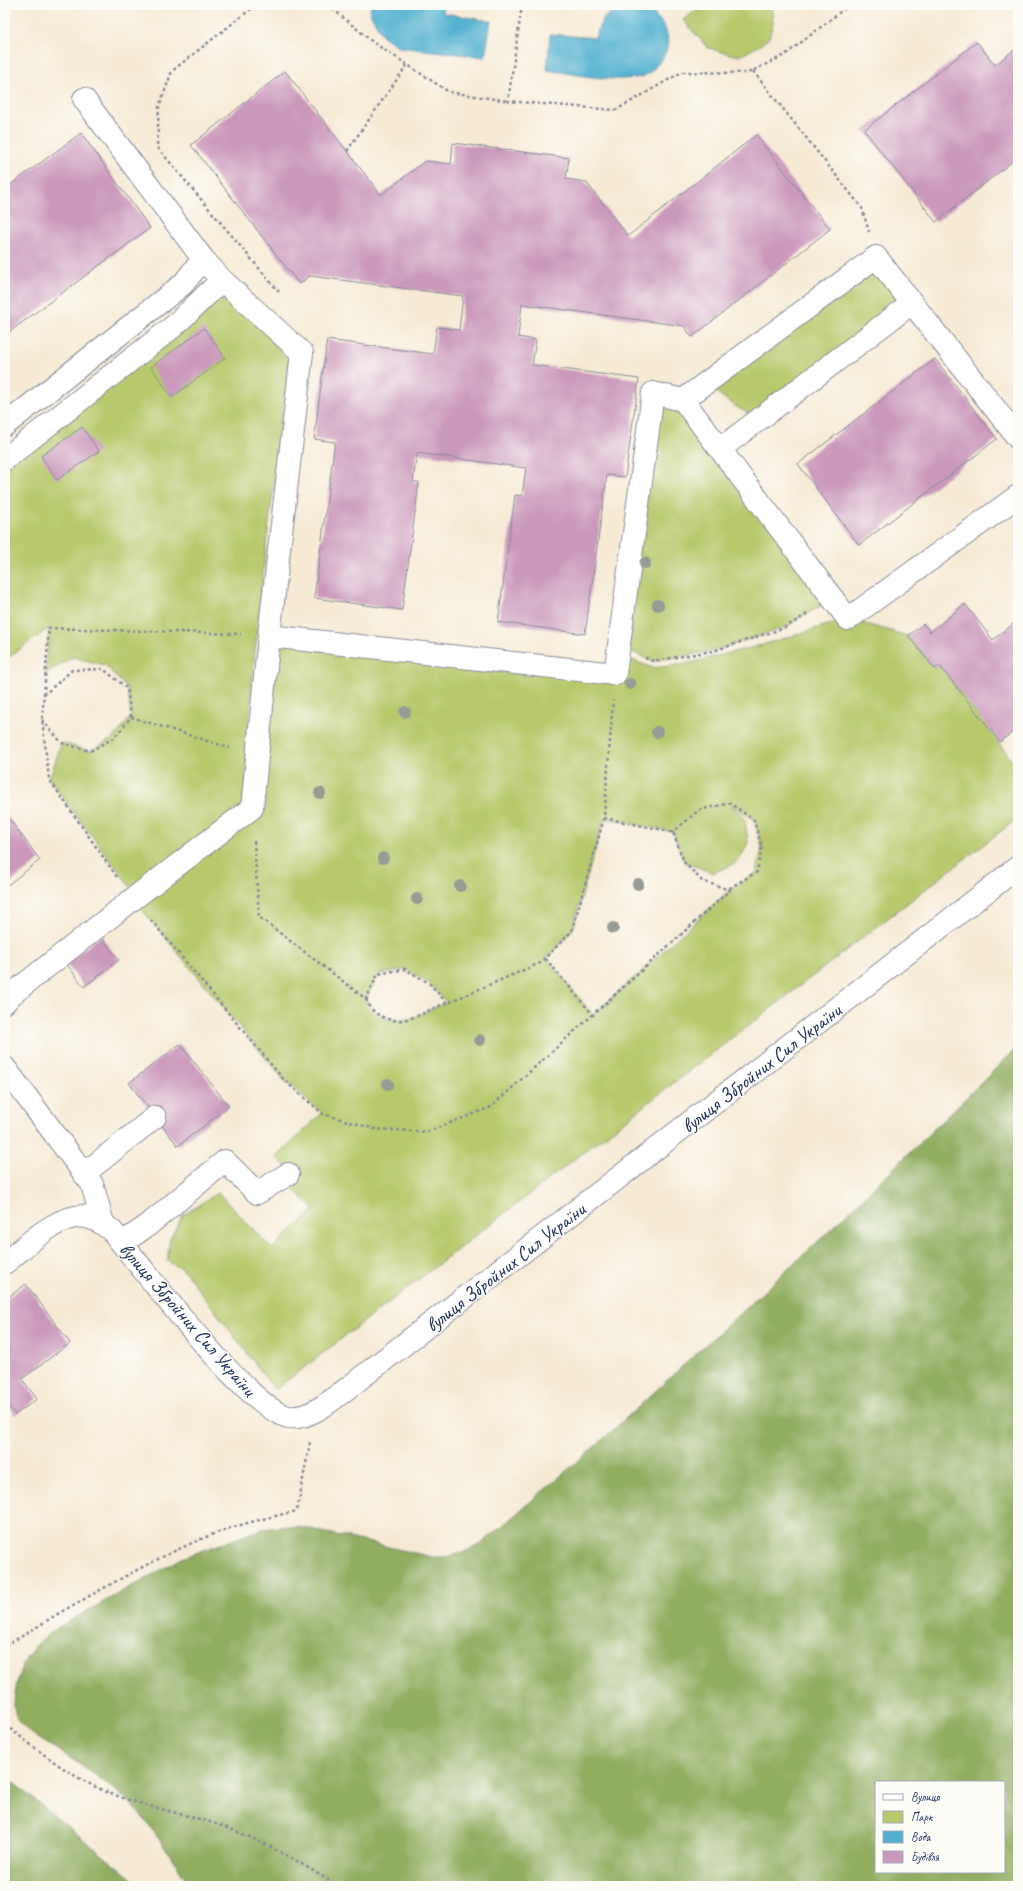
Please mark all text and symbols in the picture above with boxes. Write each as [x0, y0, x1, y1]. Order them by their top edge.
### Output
street label: вулиця Збройних Сил України [676, 997, 847, 1139]
street label: вулиця Збройних Сил України [420, 1196, 591, 1338]
street label: вулиця Збройних Сил України [114, 1237, 262, 1403]
legend [875, 1781, 1005, 1873]
text: Вулиця [911, 1789, 940, 1805]
text: Парк [911, 1809, 934, 1825]
text: Вода [911, 1829, 932, 1845]
text: Будівля [911, 1849, 940, 1865]

